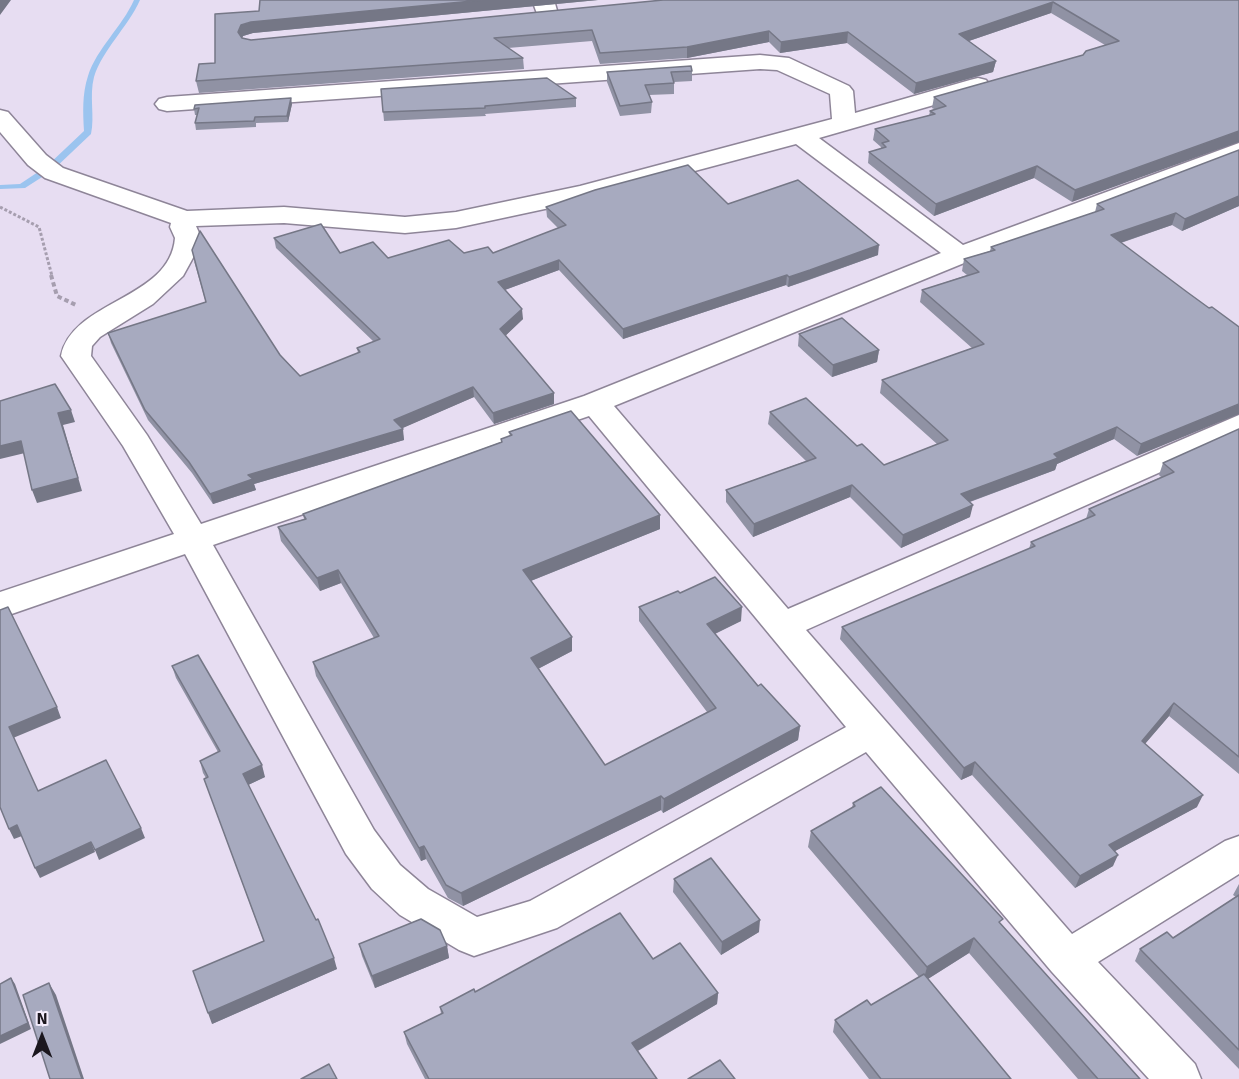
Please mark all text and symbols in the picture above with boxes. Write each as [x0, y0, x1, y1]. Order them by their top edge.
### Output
north arrow [12, 1007, 72, 1067]
text: N [36, 1009, 48, 1029]

